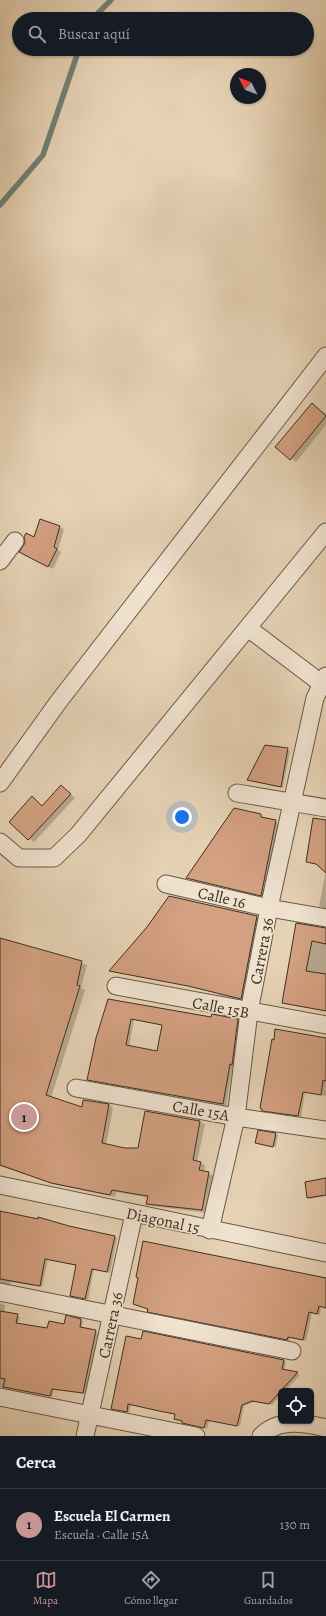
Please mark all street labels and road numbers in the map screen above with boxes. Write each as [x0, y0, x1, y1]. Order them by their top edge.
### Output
street label: Calle 16 [196, 882, 248, 914]
street label: Carrera 36 [245, 916, 279, 986]
street label: Calle 15B [190, 992, 251, 1024]
street label: Calle 15A [171, 1095, 232, 1127]
street label: Diagonal 15 [124, 1202, 202, 1240]
street label: Carrera 36 [93, 1290, 129, 1360]

